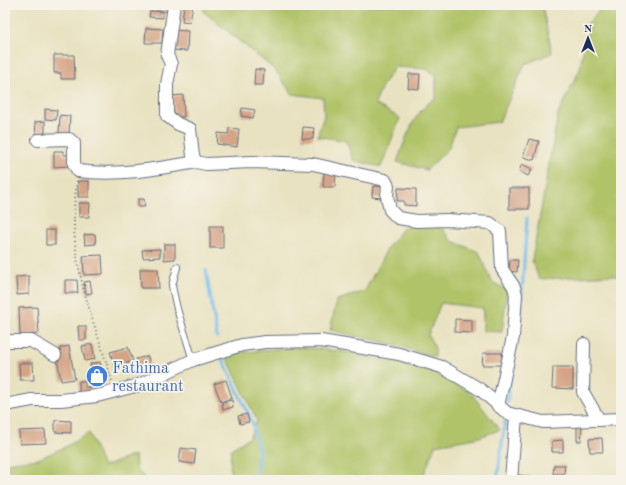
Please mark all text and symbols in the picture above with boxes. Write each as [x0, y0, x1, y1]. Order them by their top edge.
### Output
north arrow [568, 18, 608, 58]
text: N [584, 24, 593, 35]
place label: Fathima restaurant [112, 361, 184, 395]
shop icon: Fathima restaurant [84, 363, 110, 389]

